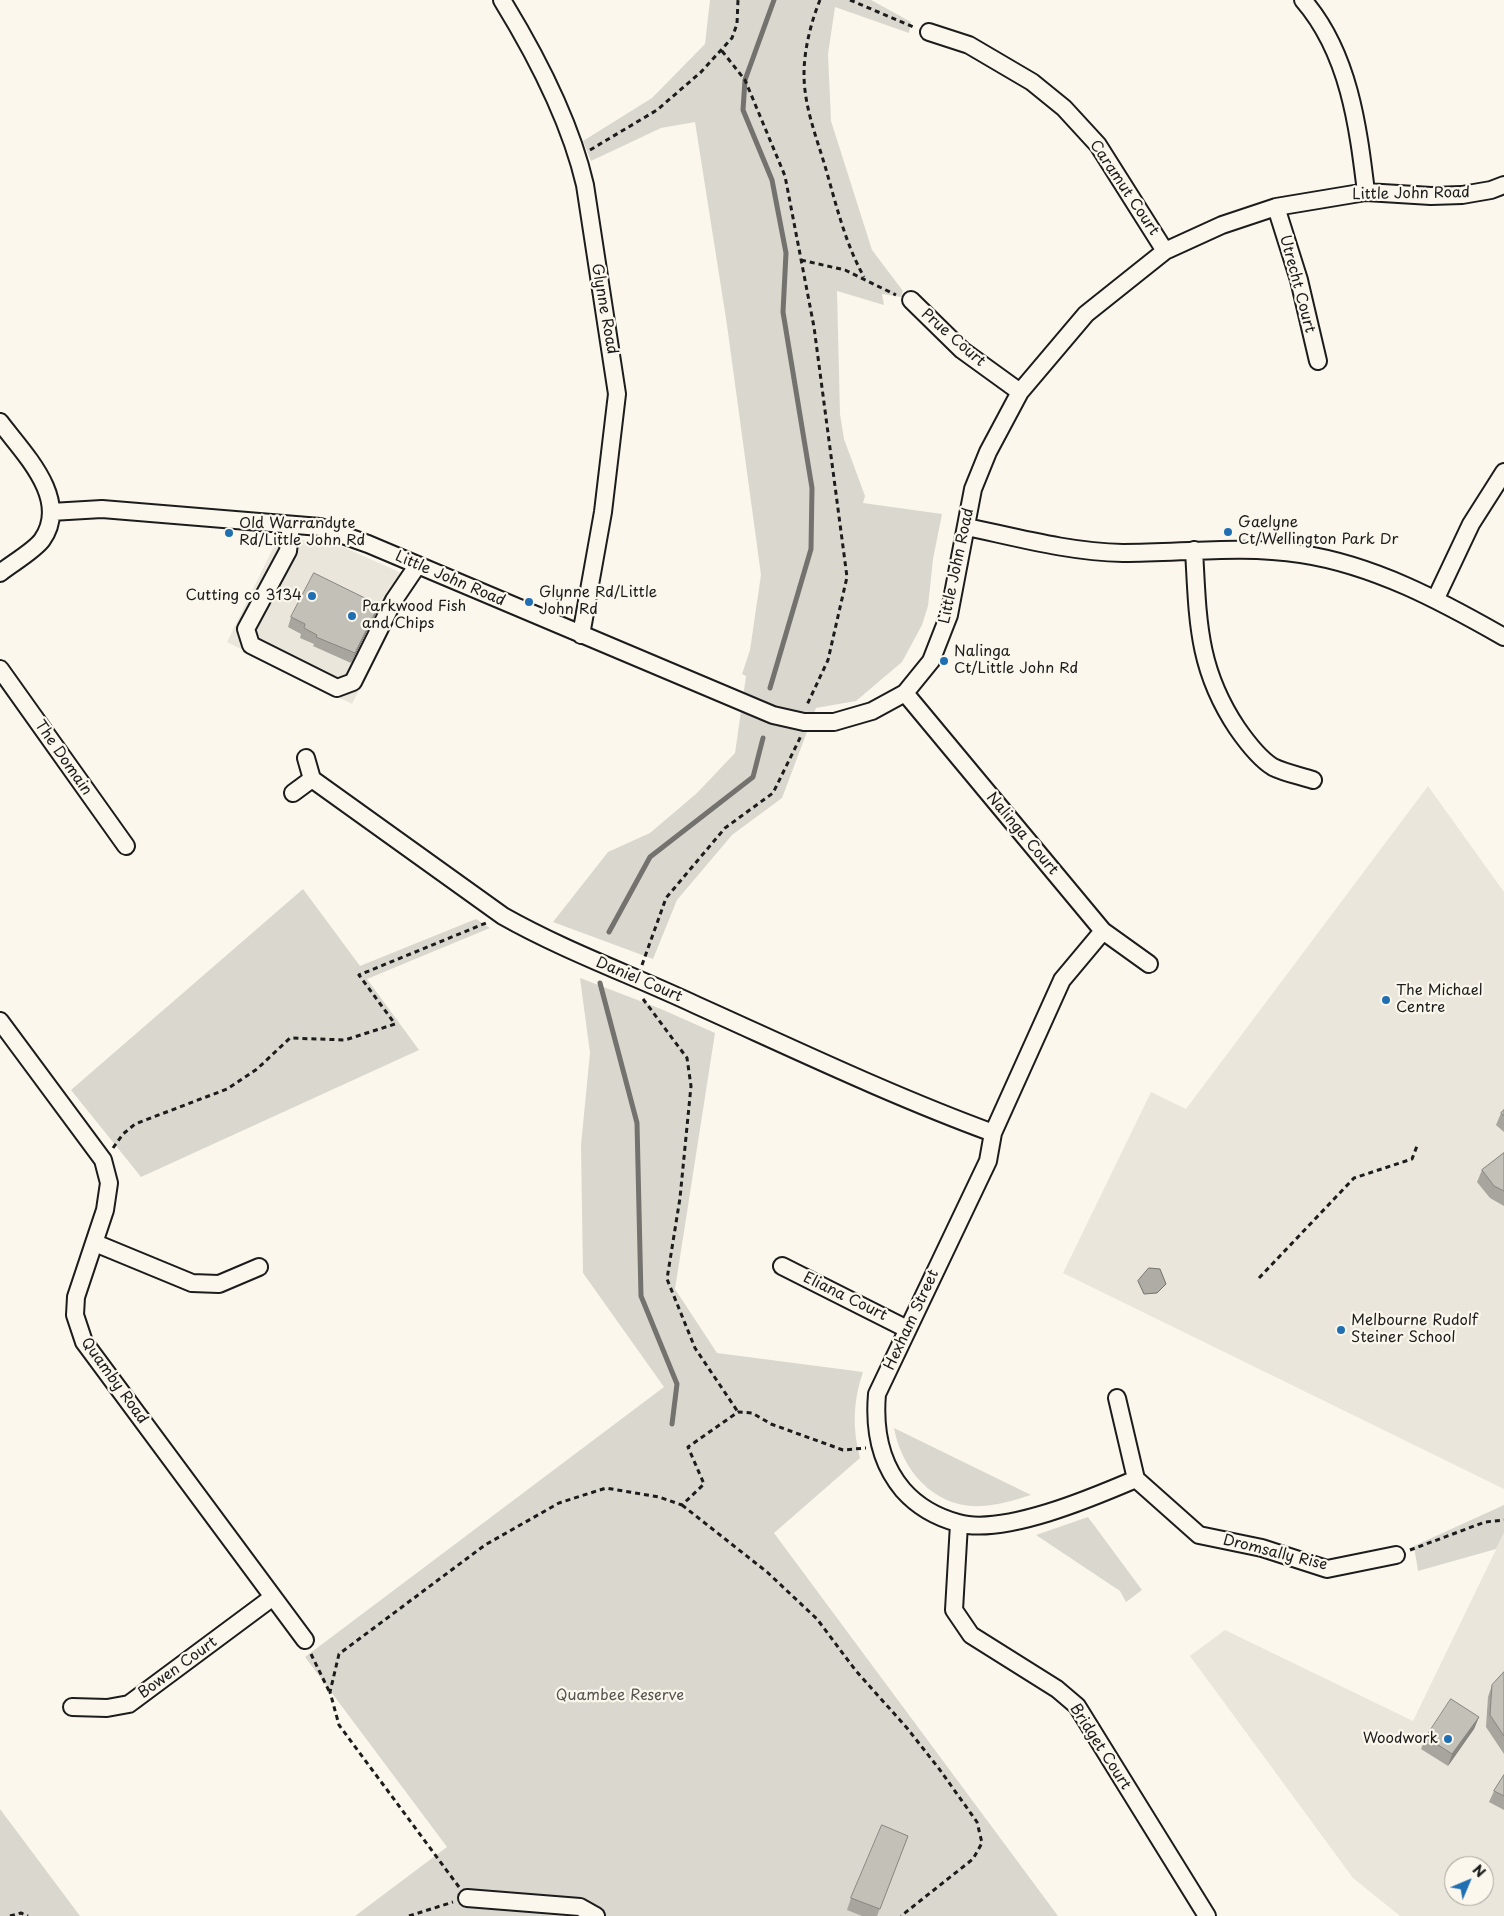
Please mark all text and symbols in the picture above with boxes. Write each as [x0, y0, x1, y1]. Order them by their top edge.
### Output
street label: Caramut Court [1085, 137, 1163, 239]
street label: Little John Road [1352, 184, 1470, 204]
street label: Utrecht Court [1275, 233, 1319, 335]
street label: Glynne Road [587, 262, 621, 356]
street label: Prue Court [917, 305, 989, 371]
street label: Little John Road [936, 506, 978, 626]
place label: Gaelyne Ct/Wellington Park Dr [1238, 514, 1399, 549]
place label: Old Warrandyte Rd/Little John Rd [239, 515, 365, 550]
marker: Gaelyne Ct/Wellington Park Dr [1222, 526, 1234, 538]
marker: Old Warrandyte Rd/Little John Rd [223, 527, 235, 539]
street label: Little John Road [392, 548, 508, 610]
place label: Glynne Rd/Little John Rd [539, 584, 657, 619]
place label: Cutting co 3134 [186, 587, 302, 605]
marker: Cutting co 3134 [306, 590, 318, 602]
marker: Glynne Rd/Little John Rd [523, 596, 535, 608]
place label: Parkwood Fish and Chips [362, 598, 466, 633]
marker: Parkwood Fish and Chips [346, 610, 358, 622]
place label: Nalinga Ct/Little John Rd [954, 643, 1078, 678]
marker: Nalinga Ct/Little John Rd [938, 655, 950, 667]
street label: The Domain [31, 717, 95, 799]
street label: Nalinga Court [982, 789, 1062, 879]
street label: Daniel Court [593, 954, 685, 1006]
place label: The Michael Centre [1396, 982, 1483, 1017]
marker: The Michael Centre [1380, 994, 1392, 1006]
street label: Hexham Street [881, 1267, 943, 1373]
street label: Eliana Court [800, 1269, 890, 1325]
place label: Melbourne Rudolf Steiner School [1351, 1312, 1478, 1347]
marker: Melbourne Rudolf Steiner School [1335, 1324, 1347, 1336]
street label: Quamby Road [77, 1334, 151, 1428]
street label: Dromsally Rise [1221, 1531, 1329, 1575]
street label: Bowen Court [135, 1633, 221, 1703]
park label: Quambee Reserve [556, 1687, 684, 1705]
street label: Bridget Court [1066, 1701, 1134, 1793]
place label: Woodwork [1363, 1730, 1438, 1748]
marker: Woodwork [1442, 1733, 1454, 1745]
north arrow [1444, 1856, 1494, 1906]
text: N [1468, 1859, 1491, 1882]

